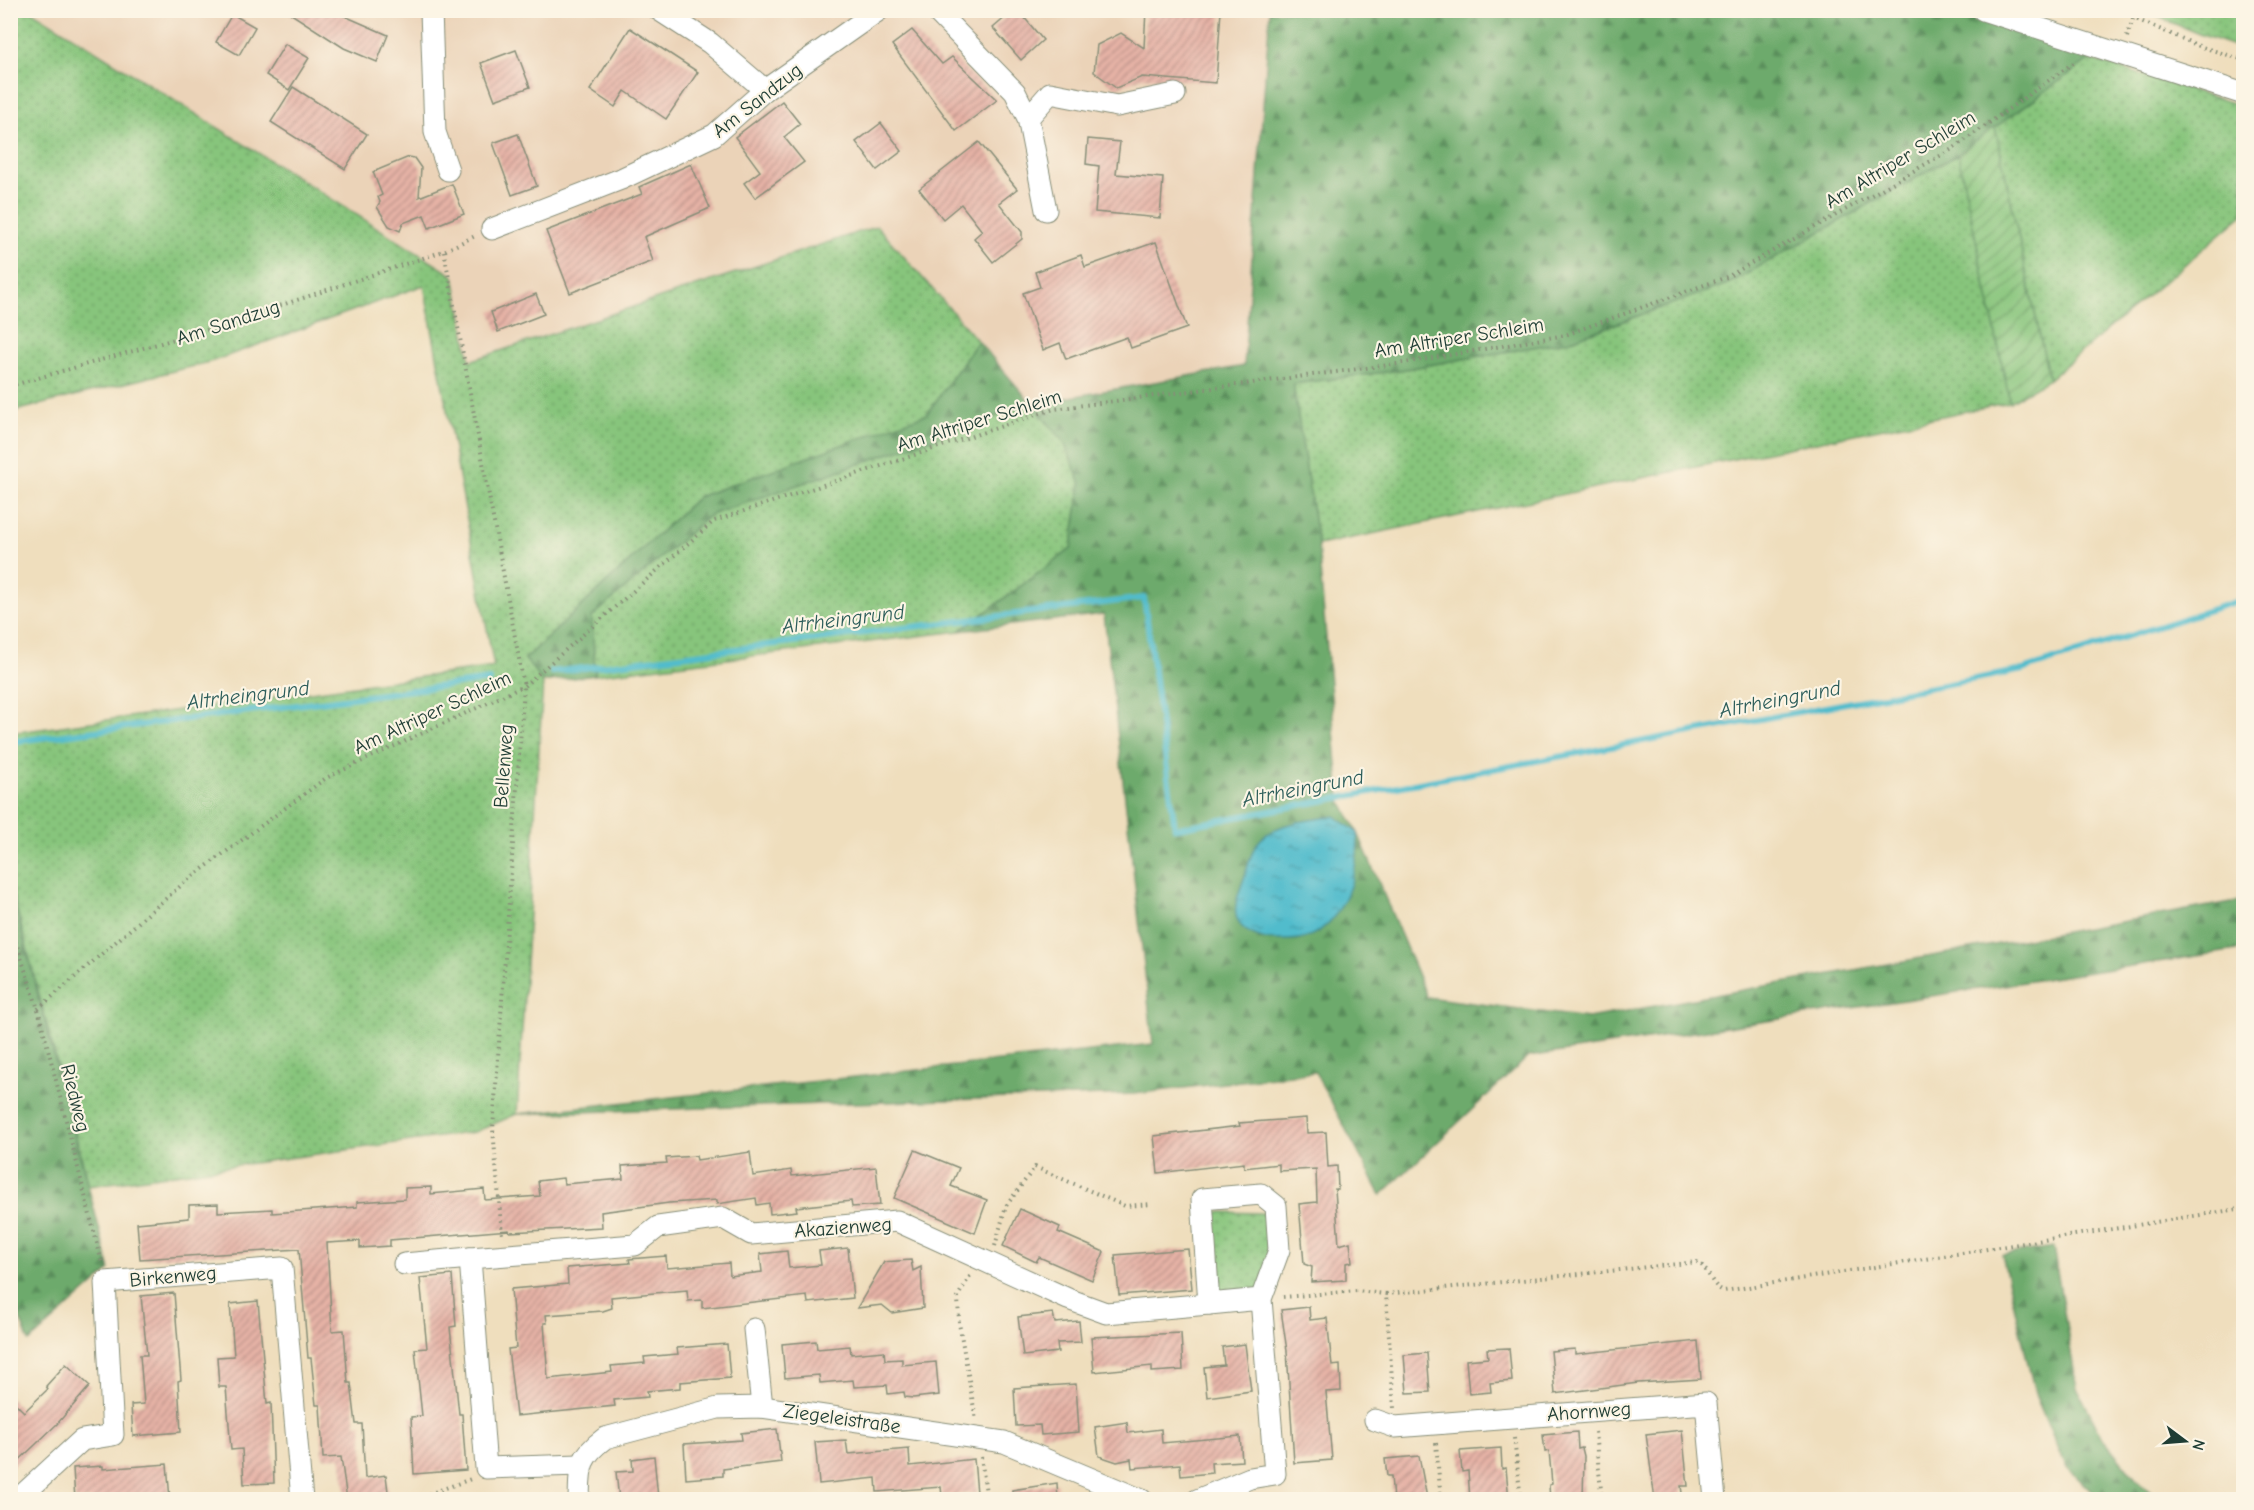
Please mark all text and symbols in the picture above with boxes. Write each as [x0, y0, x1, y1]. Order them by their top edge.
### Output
street label: Am Sandzug [708, 58, 807, 143]
street label: Am Altriper Schleim [1821, 105, 1980, 213]
street label: Am Sandzug [174, 295, 283, 350]
street label: Am Altriper Schleim [1373, 313, 1545, 362]
street label: Am Altriper Schleim [894, 384, 1064, 457]
water label: Altrheingrund [779, 599, 906, 639]
street label: Am Altriper Schleim [350, 666, 515, 759]
water label: Altrheingrund [184, 675, 311, 715]
water label: Altrheingrund [1716, 675, 1844, 723]
street label: Bellenweg [489, 723, 518, 809]
water label: Altrheingrund [1239, 764, 1367, 812]
street label: Riedweg [56, 1062, 95, 1135]
street label: Akazienweg [793, 1213, 893, 1242]
street label: Birkenweg [128, 1261, 218, 1292]
street label: Ahornweg [1546, 1397, 1632, 1426]
street label: Ziegeleistraße [782, 1399, 902, 1438]
north arrow [2155, 1411, 2215, 1471]
text: N [2188, 1437, 2209, 1452]

